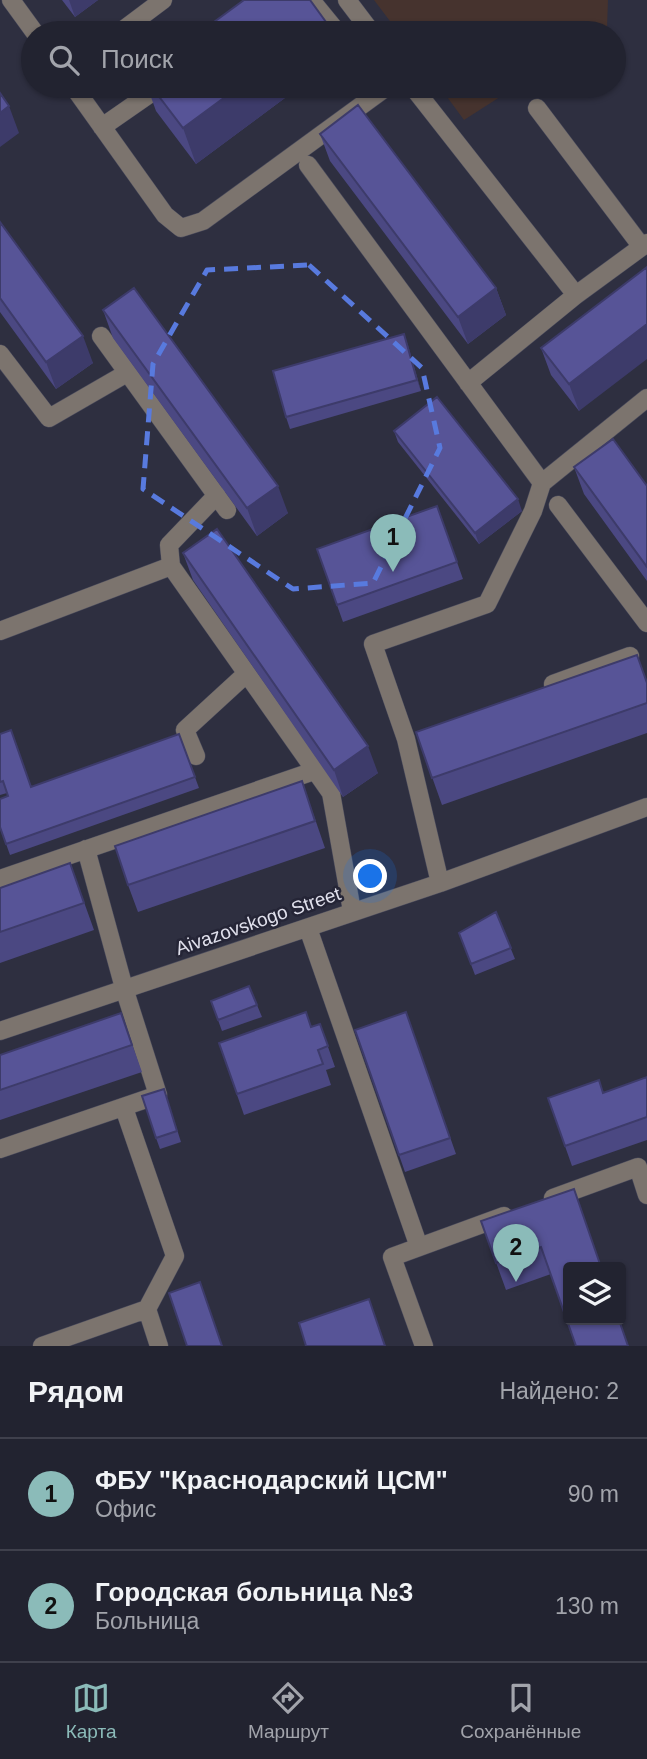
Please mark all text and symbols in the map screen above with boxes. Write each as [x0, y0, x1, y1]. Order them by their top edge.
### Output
search box [21, 21, 626, 98]
icon: search [45, 41, 83, 79]
text: Поиск [101, 44, 173, 74]
pin: 1 [370, 514, 416, 572]
your location [353, 859, 387, 893]
street label: Aivazovskogo Street [173, 883, 344, 959]
pin: 2 [493, 1224, 539, 1282]
map controls [563, 1262, 626, 1325]
button: layers [563, 1262, 626, 1325]
text: Рядом [28, 1375, 124, 1408]
text: Найдено: 2 [499, 1378, 619, 1404]
text: ФБУ "Краснодарский ЦСМ" [95, 1465, 448, 1495]
text: 1 [45, 1481, 57, 1507]
text: 90 m [568, 1481, 619, 1507]
text: Офис [95, 1496, 156, 1522]
text: Городская больница №3 [95, 1577, 413, 1607]
text: 2 [45, 1593, 57, 1619]
text: 130 m [555, 1593, 619, 1619]
text: Больница [95, 1608, 199, 1634]
tab: Карта [66, 1679, 117, 1743]
tab: Маршрут [248, 1679, 329, 1743]
tab: Сохранённые [460, 1679, 581, 1743]

